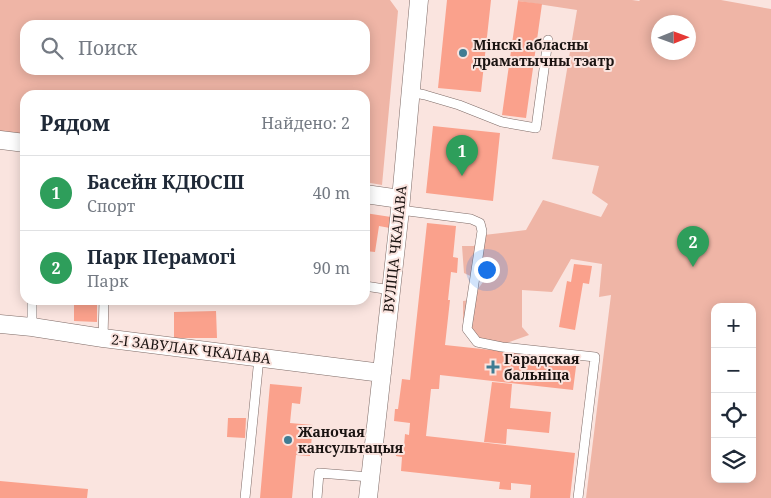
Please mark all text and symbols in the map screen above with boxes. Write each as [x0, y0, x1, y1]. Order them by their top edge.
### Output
north arrow [651, 15, 696, 60]
search box [20, 20, 370, 75]
icon: search [38, 34, 66, 62]
text: Поиск [78, 35, 137, 61]
place label: Мінскі абласны драматычны тэатр [473, 35, 614, 70]
marker: Мінскі абласны драматычны тэатр [457, 47, 469, 59]
text: Рядом [40, 109, 110, 137]
text: Найдено: 2 [261, 112, 350, 134]
pin: 1 [446, 135, 478, 176]
text: Басейн КДЮСШ [87, 169, 245, 195]
text: 1 [51, 182, 61, 204]
text: 40 m [313, 182, 350, 204]
street label: ВУЛІЦА ЧКАЛАВА [378, 184, 411, 313]
text: Спорт [87, 195, 135, 217]
pin: 2 [677, 226, 709, 267]
text: Парк Перамогі [87, 244, 236, 270]
text: 2 [51, 257, 61, 279]
text: 90 m [313, 257, 350, 279]
your location [474, 257, 500, 283]
text: Парк [87, 270, 128, 292]
map controls [711, 303, 756, 483]
button: + [711, 303, 756, 348]
street label: 2-І ЗАВУЛАК ЧКАЛАВА [110, 329, 272, 368]
button: − [711, 348, 756, 393]
place label: Гарадская бальніца [504, 349, 580, 384]
marker: Гарадская бальніца [486, 360, 500, 374]
button: locate [711, 393, 756, 438]
place label: Жаночая кансультацыя [298, 422, 404, 457]
marker: Жаночая кансультацыя [282, 434, 294, 446]
button: layers [711, 438, 756, 483]

